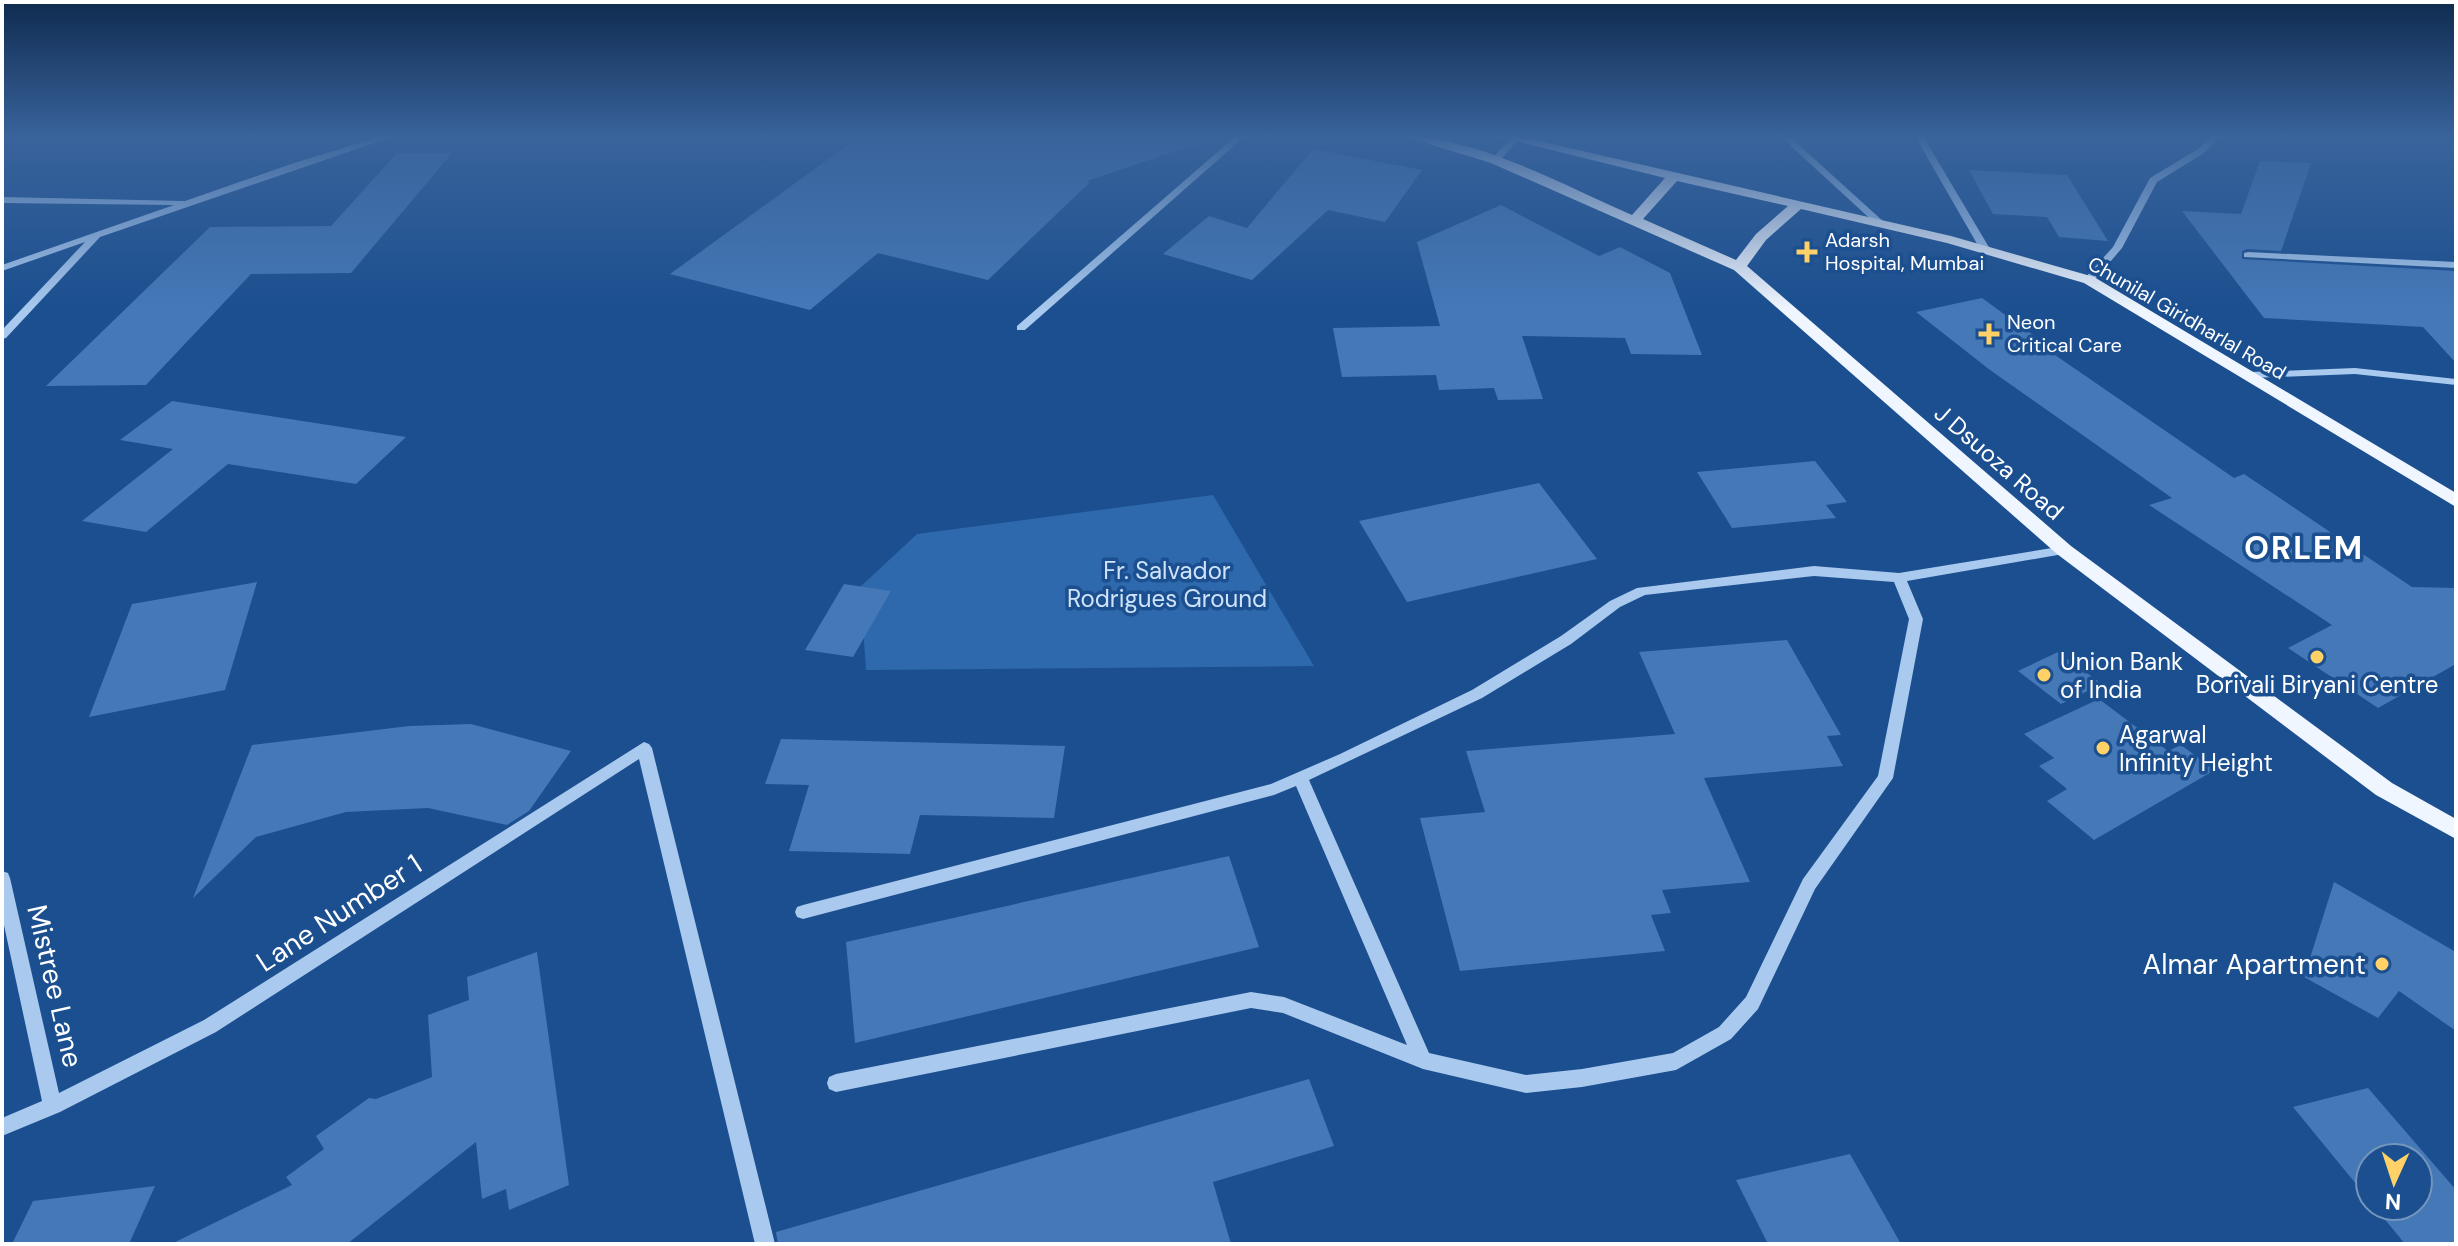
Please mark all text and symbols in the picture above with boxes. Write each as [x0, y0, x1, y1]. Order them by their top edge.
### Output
place label: Adarsh Hospital, Mumbai [1825, 227, 1984, 276]
marker: Adarsh Hospital, Mumbai [1796, 241, 1818, 263]
street label: Chunilal Giridharlal Road [2083, 251, 2291, 385]
place label: Neon Critical Care [2007, 309, 2122, 358]
marker: Neon Critical Care [1978, 323, 2000, 345]
street label: J Dsuoza Road [1928, 397, 2070, 527]
district label: ORLEM [2244, 527, 2364, 569]
park label: Fr. Salvador Rodrigues Ground [1067, 555, 1267, 614]
place label: Union Bank of India [2060, 646, 2183, 705]
marker: Borivali Biryani Centre [2308, 648, 2326, 666]
marker: Union Bank of India [2035, 666, 2053, 684]
place label: Borivali Biryani Centre [2196, 669, 2438, 700]
place label: Agarwal Infinity Height [2119, 719, 2273, 778]
marker: Agarwal Infinity Height [2094, 739, 2112, 757]
street label: Lane Number 1 [249, 846, 429, 980]
street label: Mistree Lane [18, 901, 92, 1071]
place label: Almar Apartment [2143, 946, 2366, 983]
marker: Almar Apartment [2373, 955, 2391, 973]
north arrow [2354, 1142, 2434, 1222]
text: N [2384, 1187, 2402, 1216]

